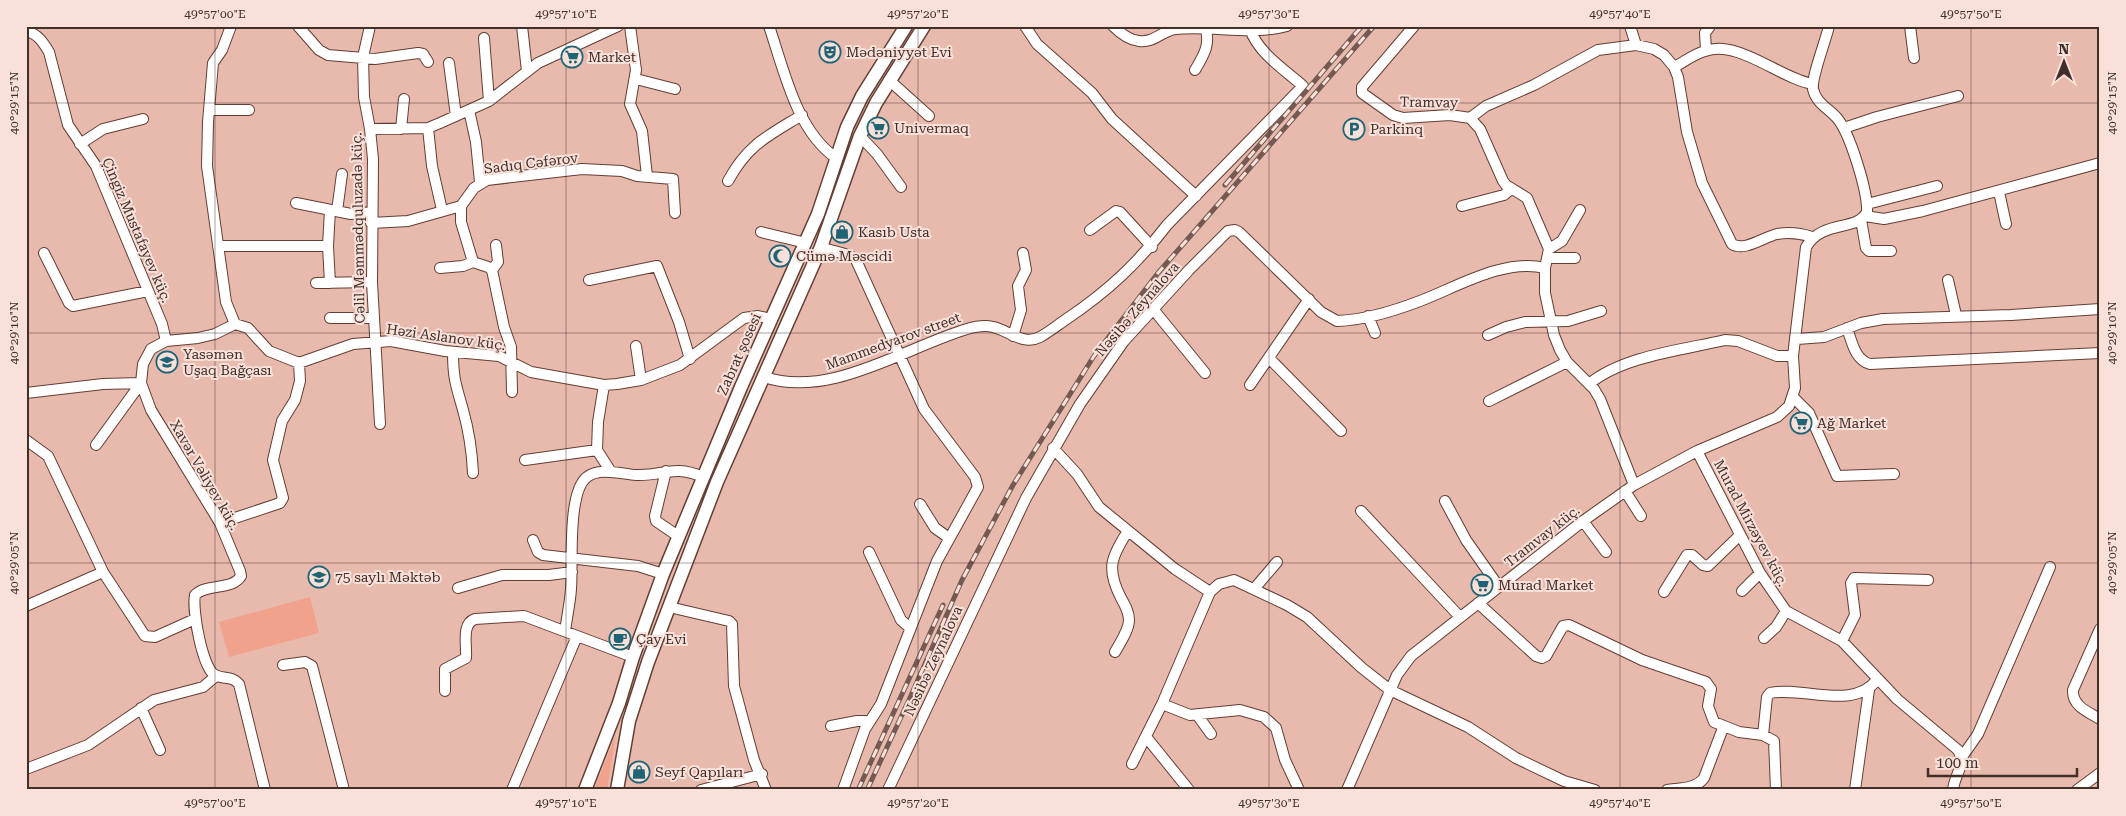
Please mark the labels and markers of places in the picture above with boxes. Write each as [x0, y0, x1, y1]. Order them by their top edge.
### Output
theatre icon: Mədəniyyət Evi [818, 40, 842, 64]
place label: Mədəniyyət Evi [846, 44, 952, 60]
supermarket icon: Market [560, 45, 584, 69]
place label: Market [588, 49, 636, 65]
supermarket icon: Univermaq [866, 116, 890, 140]
parking icon: Parkinq [1342, 117, 1366, 141]
place label: Univermaq [894, 120, 969, 136]
place label: Parkinq [1370, 121, 1423, 137]
shop icon: Kasıb Usta [830, 220, 854, 244]
place label: Kasıb Usta [858, 224, 930, 240]
mosque icon: Cümə Məscidi [768, 244, 792, 268]
place label: Cümə Məscidi [796, 248, 893, 264]
place label: Yasəmən Uşaq Bağçası [183, 346, 272, 378]
school or university icon: Yasəmən Uşaq Bağçası [155, 350, 179, 374]
supermarket icon: Ağ Market [1789, 411, 1813, 435]
place label: Ağ Market [1817, 415, 1886, 431]
school or university icon: 75 saylı Məktəb [307, 565, 331, 589]
place label: 75 saylı Məktəb [335, 569, 441, 585]
supermarket icon: Murad Market [1470, 573, 1494, 597]
place label: Murad Market [1498, 577, 1594, 593]
cafe icon: Çay Evi [608, 627, 632, 651]
place label: Çay Evi [636, 631, 687, 647]
shop icon: Seyf Qapıları [627, 760, 651, 784]
place label: Seyf Qapıları [655, 764, 744, 780]

